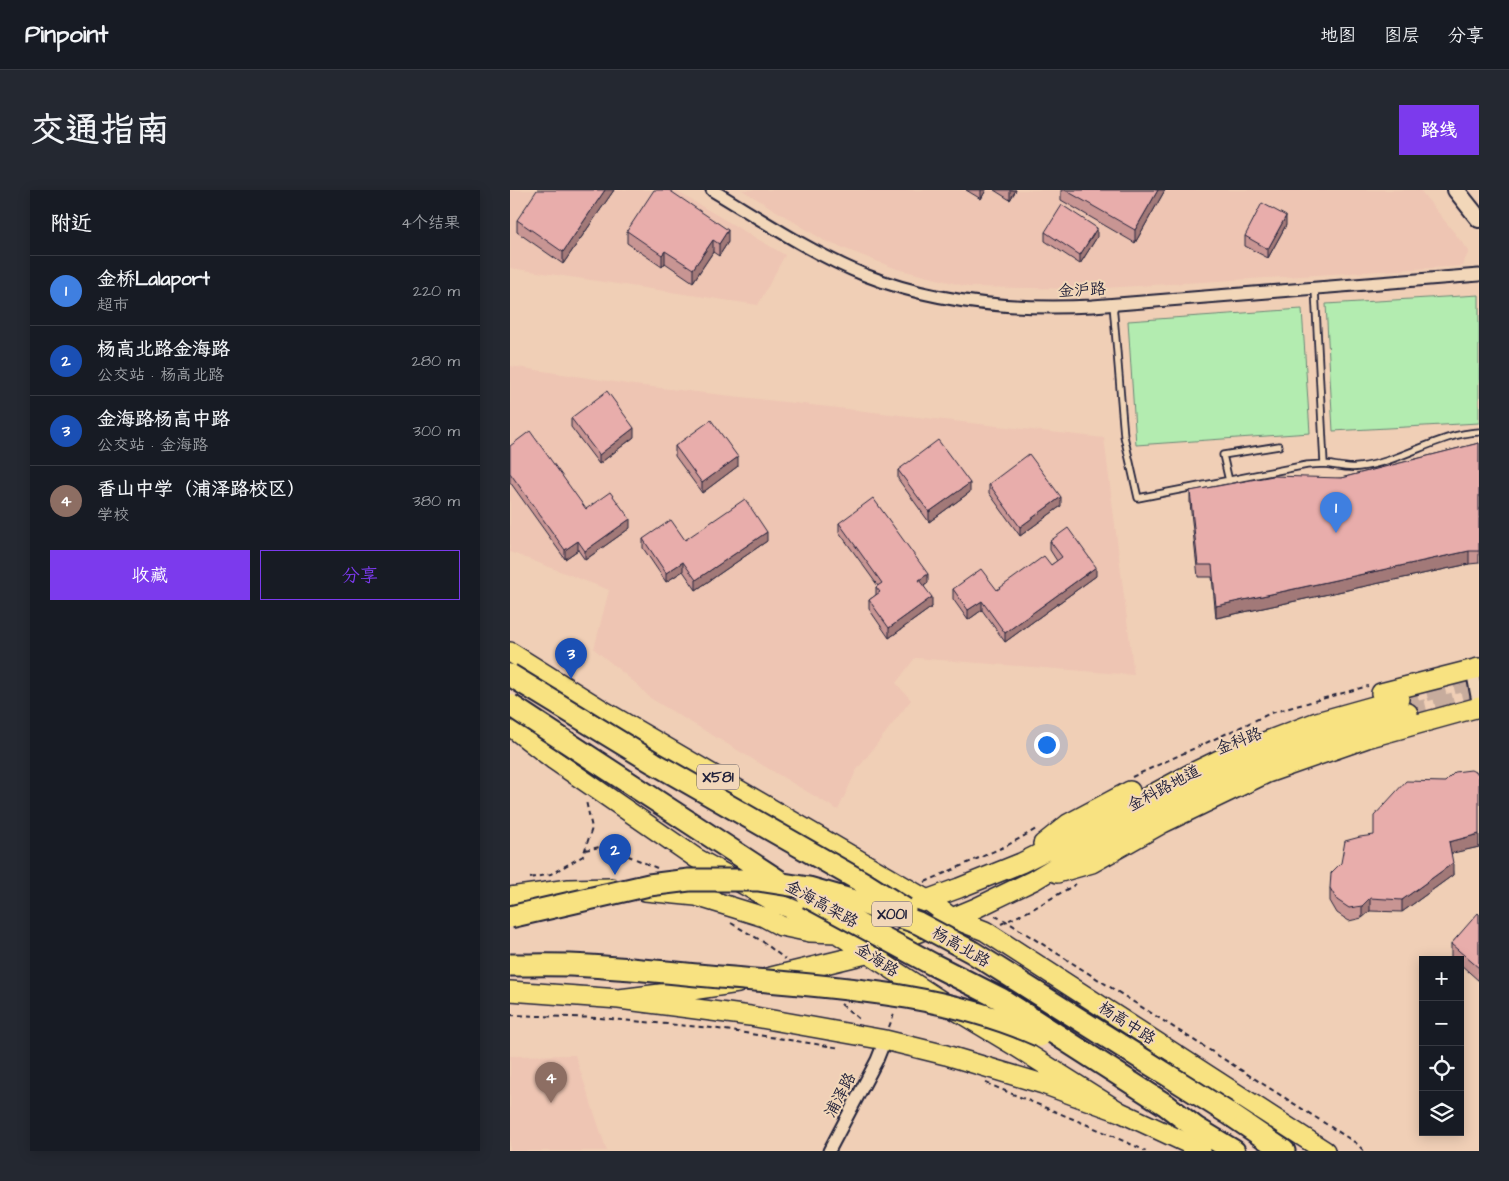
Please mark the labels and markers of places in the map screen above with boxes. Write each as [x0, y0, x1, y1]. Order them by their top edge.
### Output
pin: 1 [1320, 492, 1352, 533]
pin: 3 [555, 638, 587, 679]
pin: 2 [599, 834, 631, 875]
pin: 4 [535, 1062, 567, 1103]

